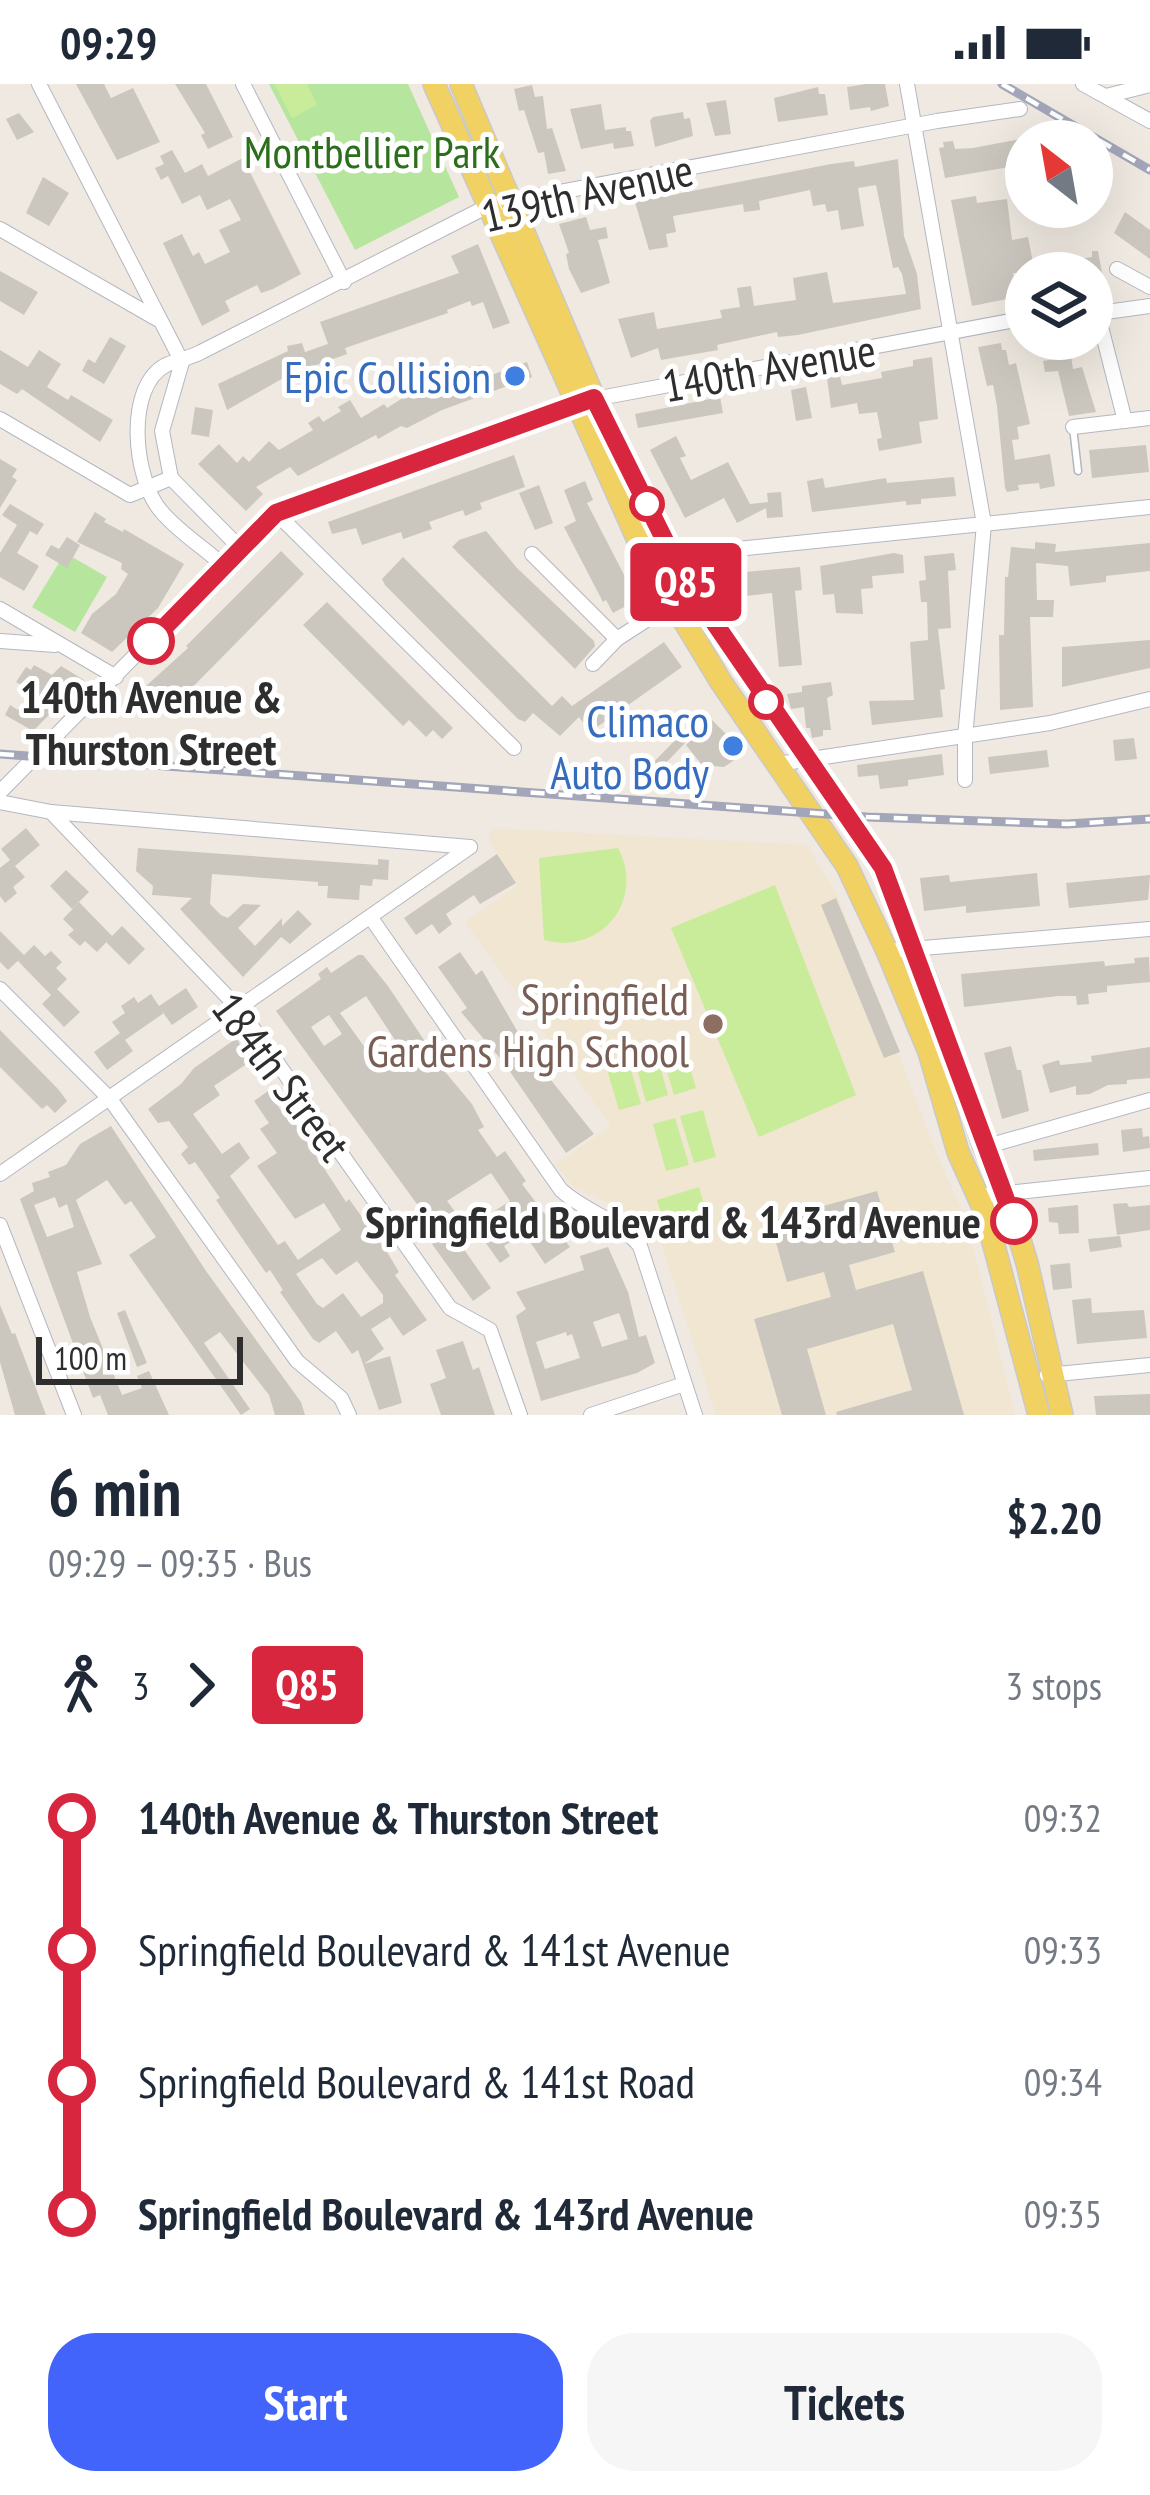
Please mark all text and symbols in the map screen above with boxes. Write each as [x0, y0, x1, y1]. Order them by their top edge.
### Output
text: 09:29 [60, 13, 157, 71]
north arrow [1005, 120, 1113, 228]
map controls [1005, 120, 1113, 360]
park label: Montbellier Park [244, 122, 501, 180]
street label: 139th Avenue [476, 140, 698, 244]
button: layers [1005, 252, 1113, 360]
street label: 140th Avenue [658, 320, 880, 414]
place label: Epic Collision [284, 347, 491, 405]
marker: Epic Collision [502, 363, 528, 389]
unlabelled marker [631, 488, 663, 520]
line badge: Q85 [617, 543, 755, 621]
text: Q85 [654, 554, 718, 609]
marker: 140th Avenue & Thurston Street [129, 619, 173, 663]
place label: 140th Avenue & Thurston Street [20, 667, 282, 777]
unlabelled marker [750, 686, 782, 718]
place label: Climaco Auto Body [550, 691, 709, 801]
marker: Climaco Auto Body [720, 733, 746, 759]
place label: Springfield Gardens High School [367, 969, 690, 1079]
street label: 184th Street [200, 980, 364, 1172]
marker: Springfield Gardens High School [700, 1011, 726, 1037]
place label: Springfield Boulevard & 143rd Avenue [365, 1192, 981, 1250]
marker: Springfield Boulevard & 143rd Avenue [992, 1199, 1036, 1243]
scale bar [36, 1331, 243, 1384]
text: 100 m [54, 1336, 127, 1379]
text: 6 min [48, 1449, 181, 1534]
text: $2.20 [1006, 1488, 1102, 1546]
text: 09:29 – 09:35 · Bus [48, 1537, 312, 1588]
icon: walk [48, 1652, 114, 1718]
icon: forward [168, 1652, 234, 1718]
text: Q85 [276, 1657, 339, 1712]
text: 3 [132, 1660, 150, 1711]
text: 3 stops [1006, 1660, 1102, 1711]
text: 140th Avenue & Thurston Street [138, 1788, 658, 1846]
text: 09:32 [1024, 1792, 1102, 1843]
text: Springfield Boulevard & 141st Avenue [138, 1920, 731, 1978]
text: 09:33 [1024, 1924, 1102, 1975]
text: Springfield Boulevard & 141st Road [138, 2052, 695, 2110]
text: 09:34 [1024, 2056, 1102, 2107]
text: Springfield Boulevard & 143rd Avenue [138, 2184, 754, 2242]
text: 09:35 [1024, 2188, 1102, 2239]
button: Start [48, 2333, 563, 2471]
button: Tickets [587, 2333, 1102, 2471]

